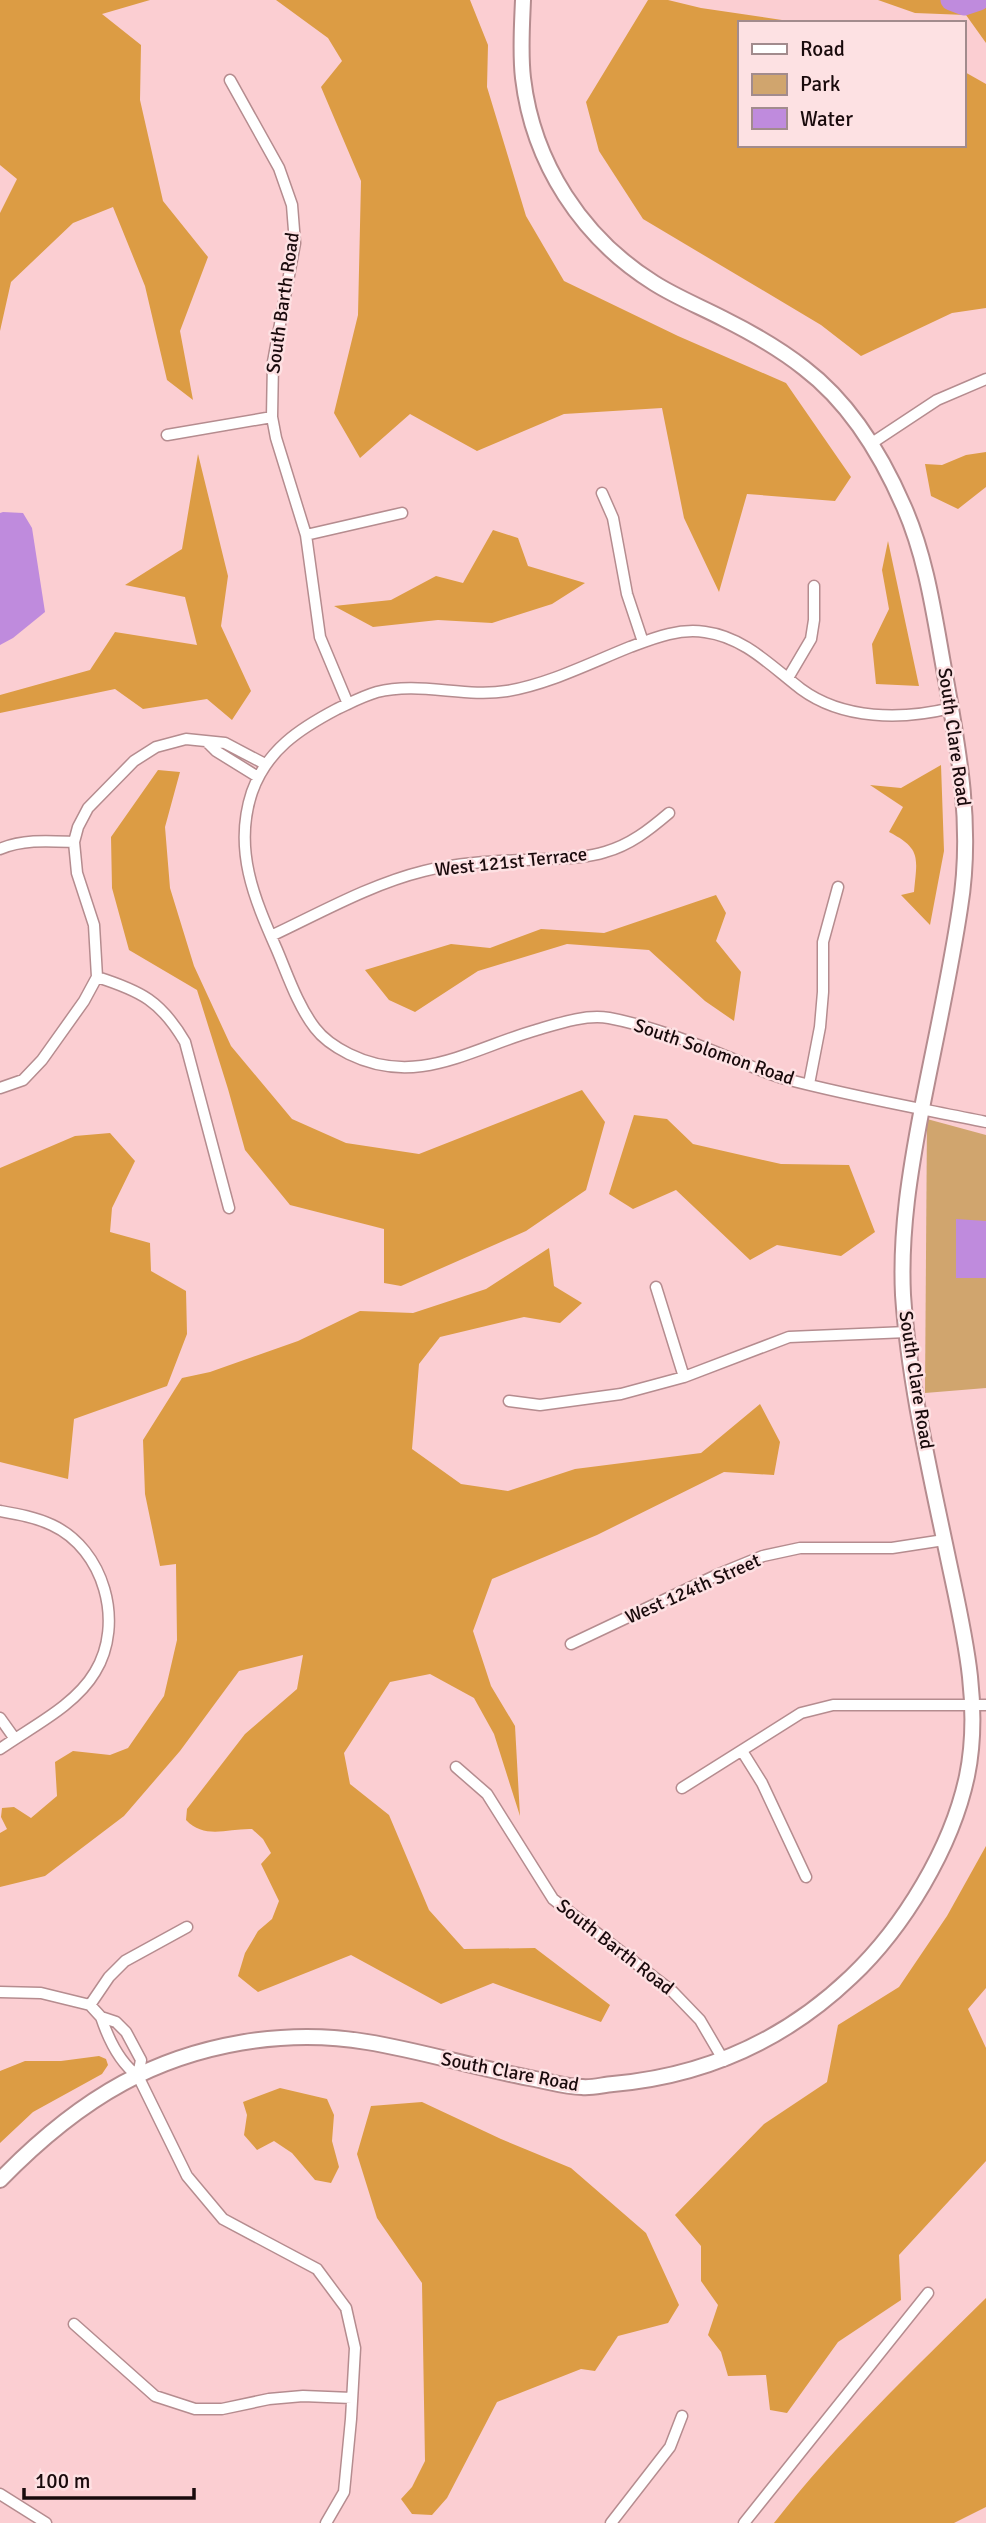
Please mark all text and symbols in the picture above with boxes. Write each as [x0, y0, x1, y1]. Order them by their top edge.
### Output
legend [738, 21, 965, 147]
text: Road [800, 36, 845, 62]
text: Park [800, 71, 841, 97]
text: Water [800, 106, 853, 132]
street label: South Barth Road [261, 231, 305, 375]
street label: South Clare Road [932, 666, 976, 808]
street label: West 121st Terrace [434, 842, 588, 882]
street label: South Solomon Road [631, 1013, 797, 1091]
street label: South Clare Road [893, 1309, 939, 1451]
street label: West 124th Street [622, 1548, 765, 1630]
street label: South Barth Road [552, 1894, 678, 2000]
street label: South Clare Road [439, 2047, 581, 2097]
scale bar [24, 2456, 194, 2500]
text: 100 m [35, 2468, 90, 2494]

